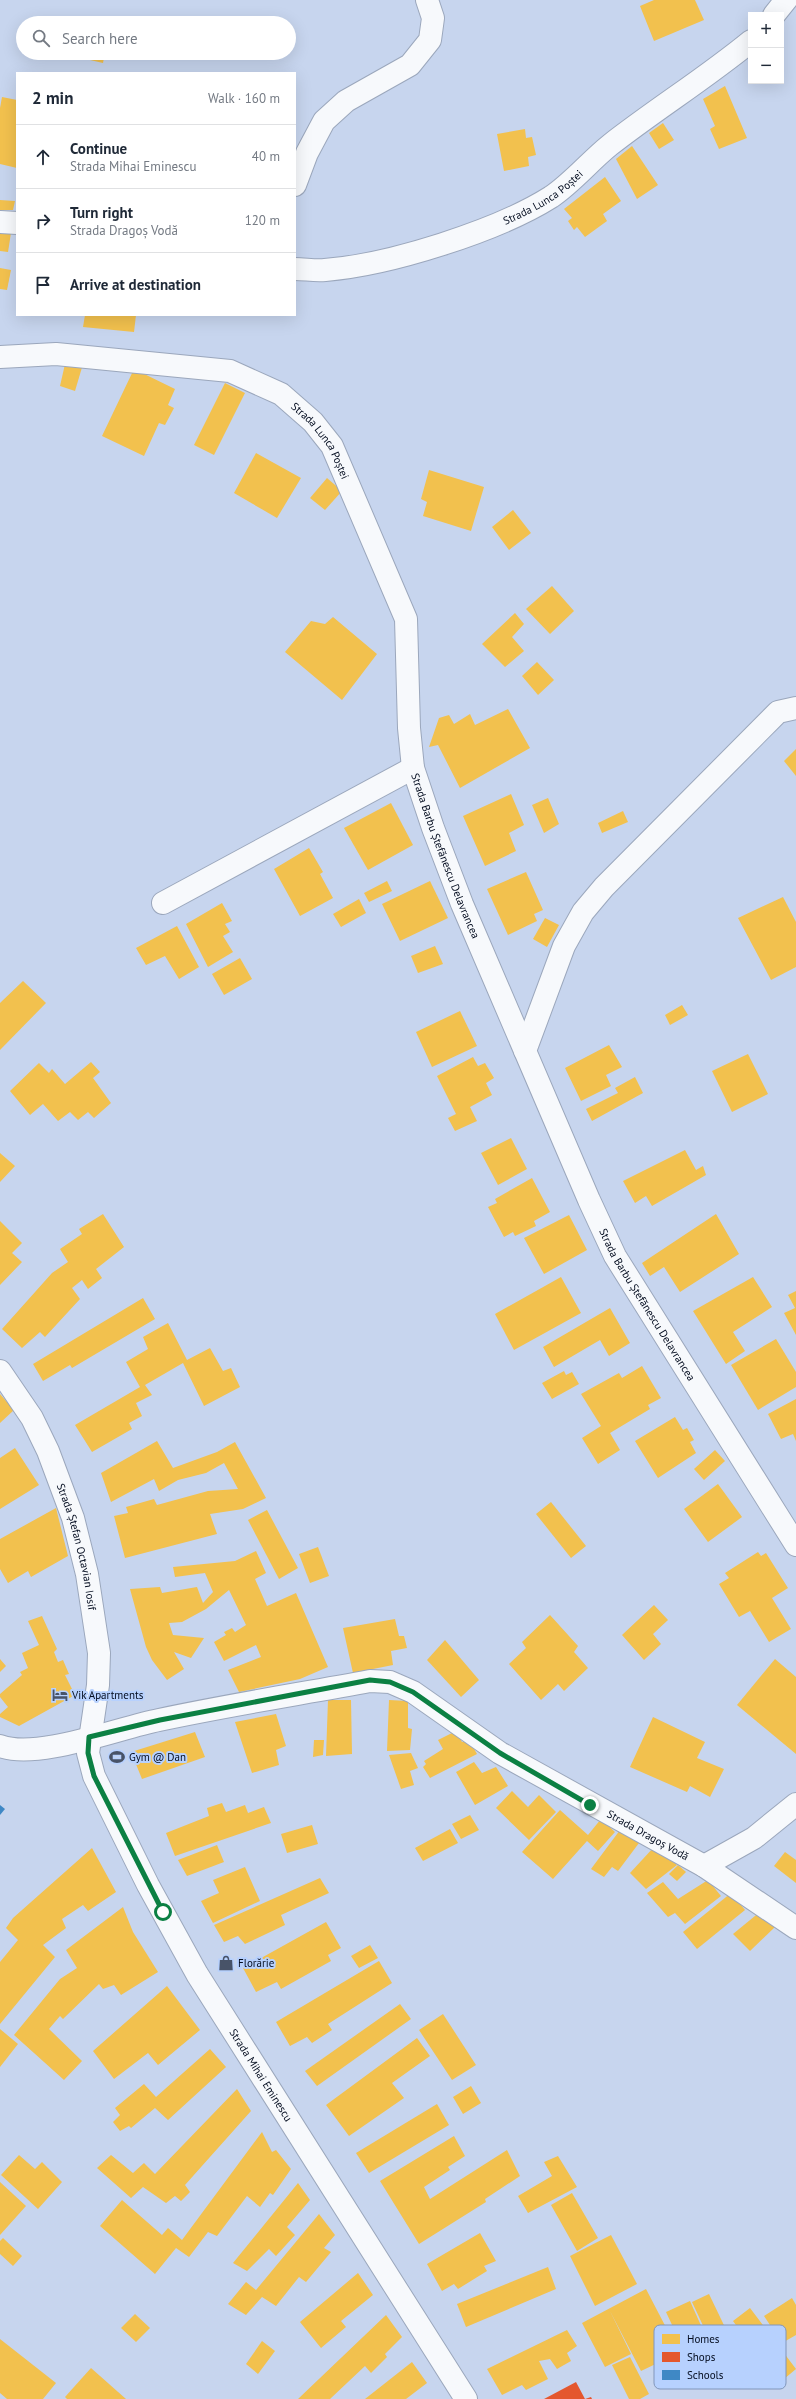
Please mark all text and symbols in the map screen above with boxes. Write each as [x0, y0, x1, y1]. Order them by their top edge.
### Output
map controls [748, 12, 784, 84]
button: + [748, 12, 784, 48]
search box [16, 16, 296, 60]
icon: search [30, 27, 52, 49]
text: Search here [62, 29, 138, 48]
button: − [748, 48, 784, 84]
text: 2 min [32, 87, 73, 109]
text: Walk · 160 m [208, 90, 280, 107]
text: Continue [70, 139, 127, 158]
icon: ahead [32, 146, 54, 168]
text: 40 m [252, 148, 280, 165]
text: Strada Mihai Eminescu [70, 158, 196, 175]
street label: Strada Lunca Poștei [501, 167, 586, 228]
text: Turn right [70, 203, 133, 222]
icon: right [32, 210, 54, 232]
text: 120 m [245, 212, 280, 229]
text: Strada Dragoș Vodă [70, 222, 178, 239]
icon: arrive [32, 274, 54, 296]
text: Arrive at destination [70, 275, 201, 294]
street label: Strada Lunca Poștei [288, 399, 352, 481]
street label: Strada Barbu Ștefănescu Delavrancea [408, 771, 483, 941]
street label: Strada Barbu Ștefănescu Delavrancea [596, 1226, 698, 1383]
street label: Strada Ștefan Octavian Iosif [54, 1481, 99, 1612]
hotel icon: Vik Apartments [51, 1686, 69, 1704]
place label: Vik Apartments [71, 1688, 144, 1702]
sports icon: Gym @ Dan [108, 1748, 126, 1766]
place label: Gym @ Dan [129, 1750, 186, 1764]
route end [581, 1796, 599, 1814]
street label: Strada Dragoș Vodă [605, 1807, 691, 1863]
route start [154, 1903, 172, 1921]
shop icon: Florărie [217, 1954, 235, 1972]
place label: Florărie [238, 1956, 275, 1970]
street label: Strada Mihai Eminescu [226, 2026, 296, 2124]
legend [654, 2325, 786, 2389]
text: Homes [687, 2332, 720, 2346]
text: Shops [687, 2350, 716, 2364]
text: Schools [687, 2368, 724, 2382]

